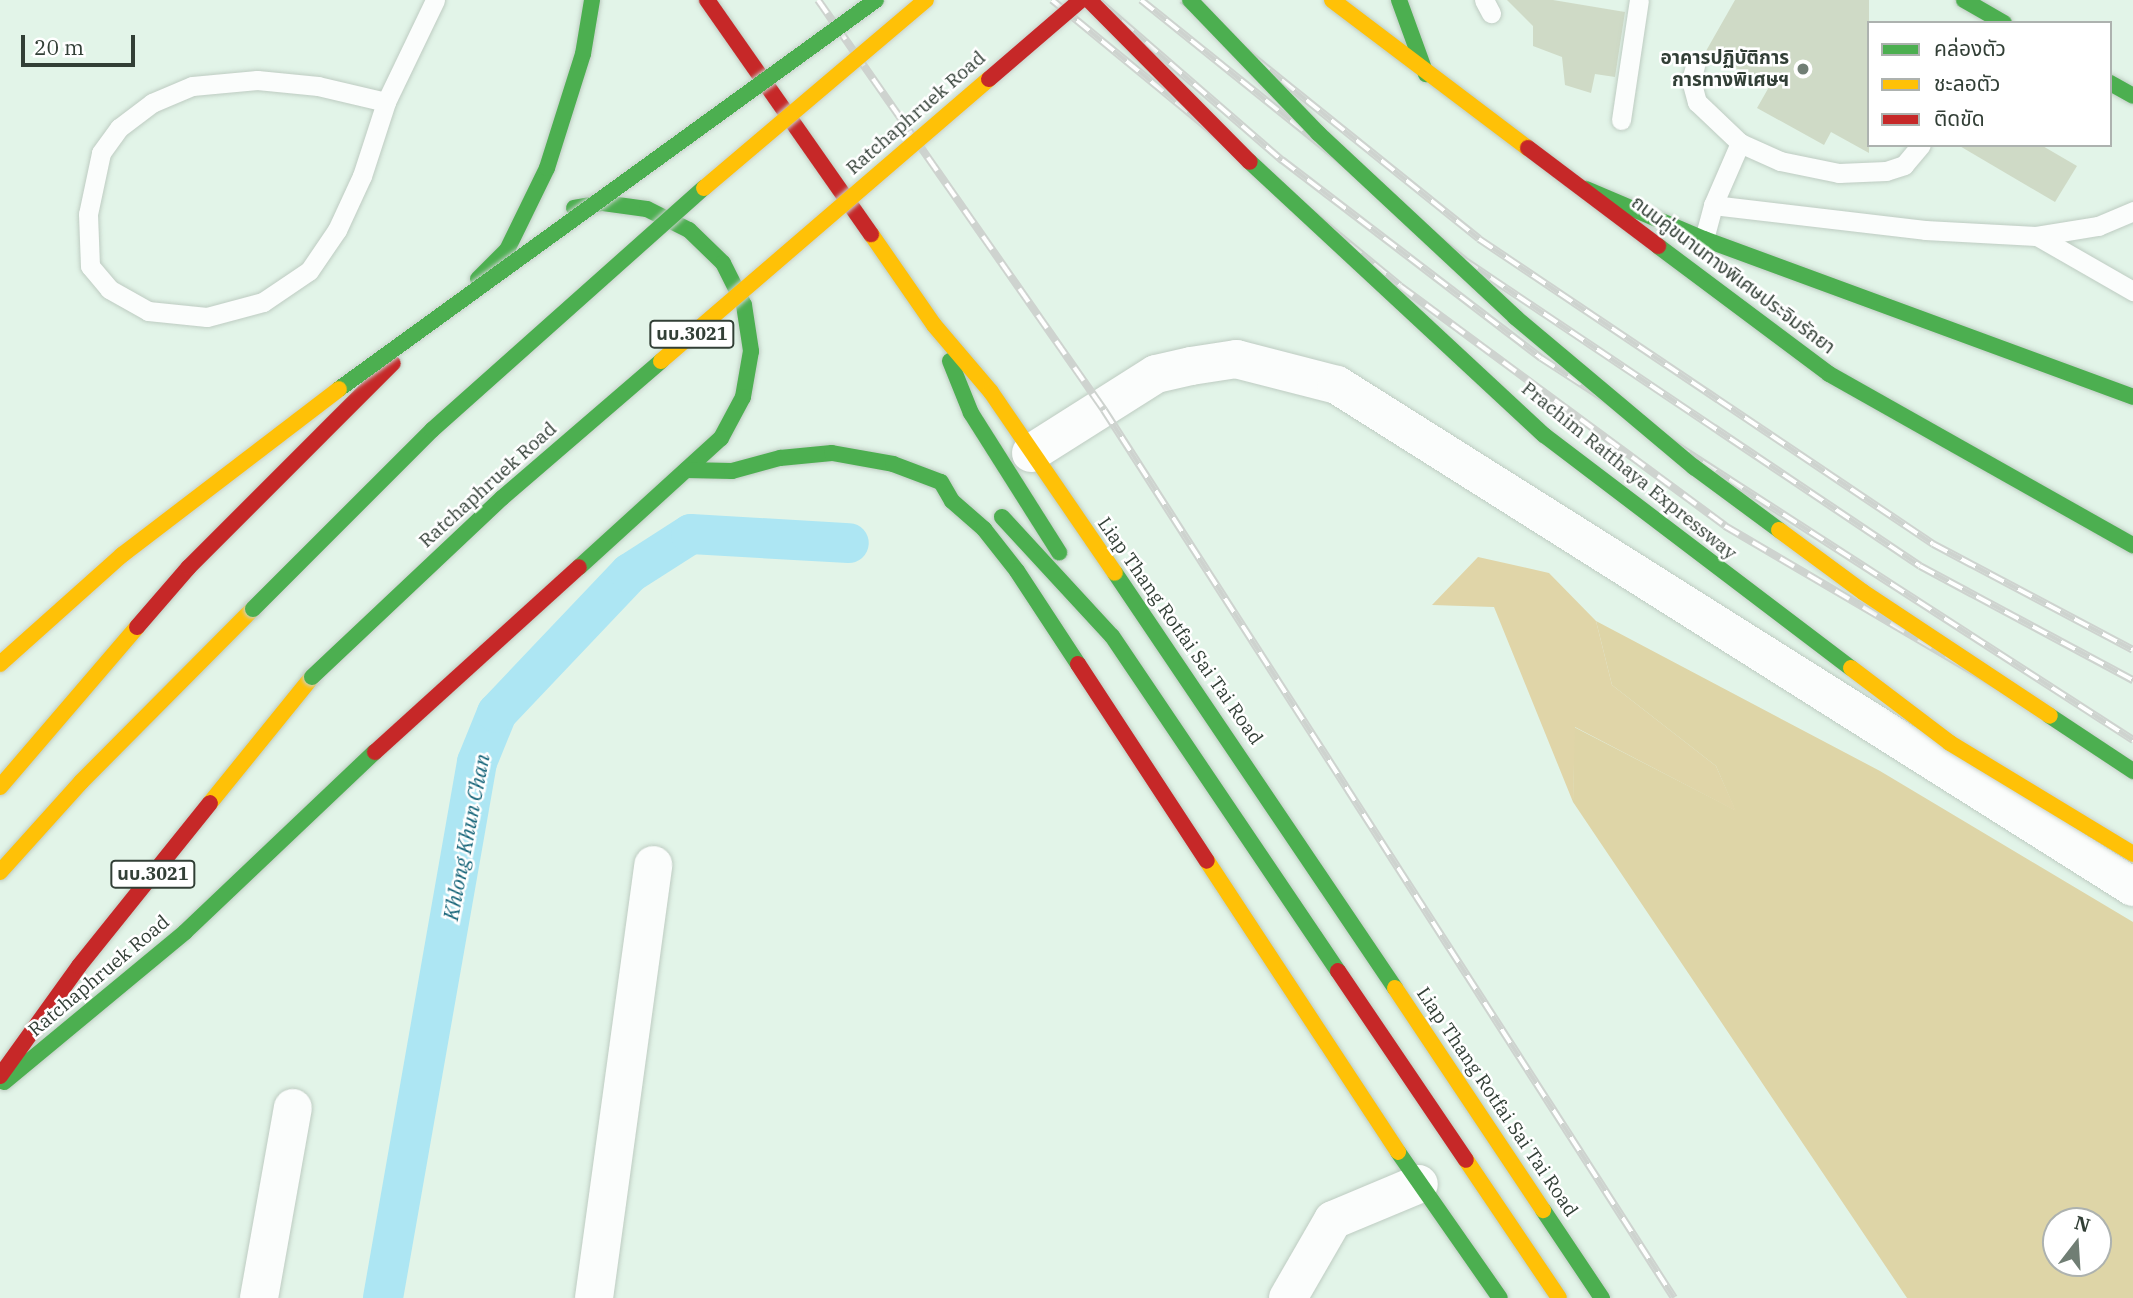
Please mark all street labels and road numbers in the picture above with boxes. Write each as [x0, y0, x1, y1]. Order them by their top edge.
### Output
street label: Ratchaphruek Road [842, 46, 990, 180]
street label: ถนนคู่ขนานทางพิเศษประจิมรัถยา [1627, 191, 1839, 359]
road number: นบ.3021 [648, 320, 736, 348]
street label: Prachim Ratthaya Expressway [1517, 377, 1741, 565]
street label: Ratchaphruek Road [415, 417, 561, 553]
street label: Liap Thang Rotfai Sai Tai Road [1093, 513, 1267, 749]
road number: นบ.3021 [109, 860, 197, 888]
street label: Ratchaphruek Road [24, 910, 174, 1042]
street label: Liap Thang Rotfai Sai Tai Road [1411, 983, 1583, 1221]

